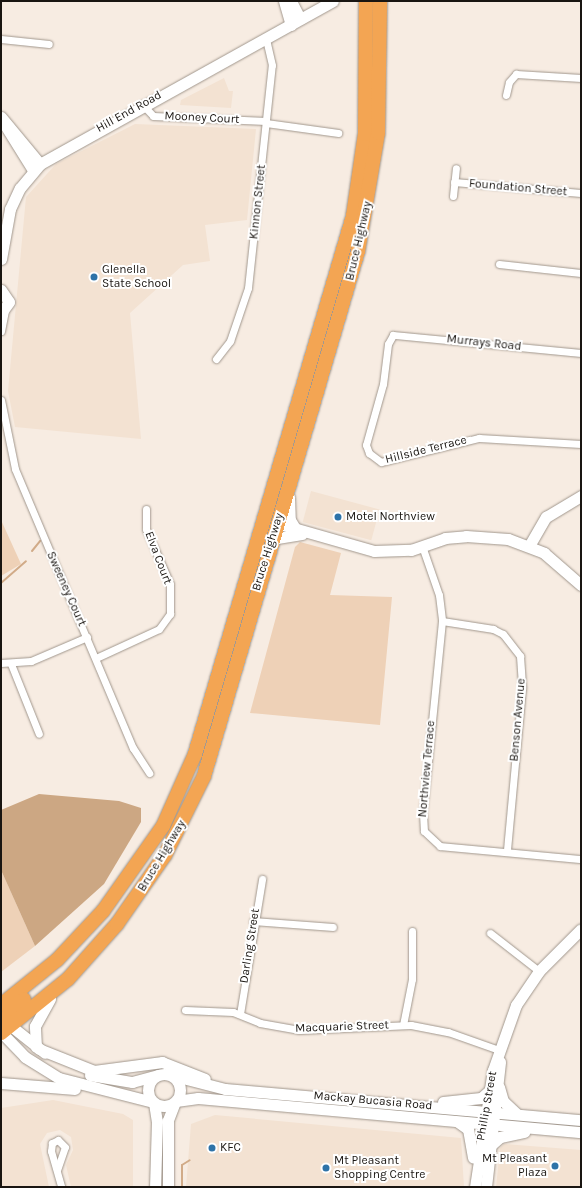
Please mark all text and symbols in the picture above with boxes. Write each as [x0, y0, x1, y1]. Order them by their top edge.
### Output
street label: Hill End Road [94, 88, 164, 136]
street label: Mooney Court [164, 109, 240, 127]
street label: Kinnon Street [247, 164, 269, 240]
street label: Foundation Street [468, 177, 568, 199]
street label: Bruce Highway [343, 200, 375, 282]
place label: Glenella State School [102, 263, 171, 291]
marker: Glenella State School [89, 272, 99, 282]
street label: Murrays Road [446, 332, 522, 354]
street label: Hillside Terrace [384, 433, 468, 467]
place label: Motel Northview [346, 510, 435, 524]
street label: Bruce Highway [249, 511, 287, 593]
marker: Motel Northview [333, 512, 343, 522]
street label: Elva Court [141, 529, 175, 587]
street label: Sweeney Court [43, 549, 89, 629]
street label: Benson Avenue [507, 678, 529, 762]
street label: Northview Terrace [416, 720, 438, 818]
street label: Bruce Highway [135, 818, 189, 894]
street label: Darling Street [237, 908, 263, 984]
street label: Macquarie Street [295, 1018, 389, 1036]
street label: Phillip Street [474, 1070, 500, 1142]
street label: Mackay Bucasia Road [313, 1089, 433, 1113]
place label: KFC [220, 1141, 241, 1155]
marker: KFC [207, 1143, 217, 1153]
place label: Mt Pleasant Plaza [482, 1152, 547, 1180]
place label: Mt Pleasant Shopping Centre [334, 1154, 425, 1182]
marker: Mt Pleasant Plaza [550, 1161, 560, 1171]
marker: Mt Pleasant Shopping Centre [321, 1163, 331, 1173]

